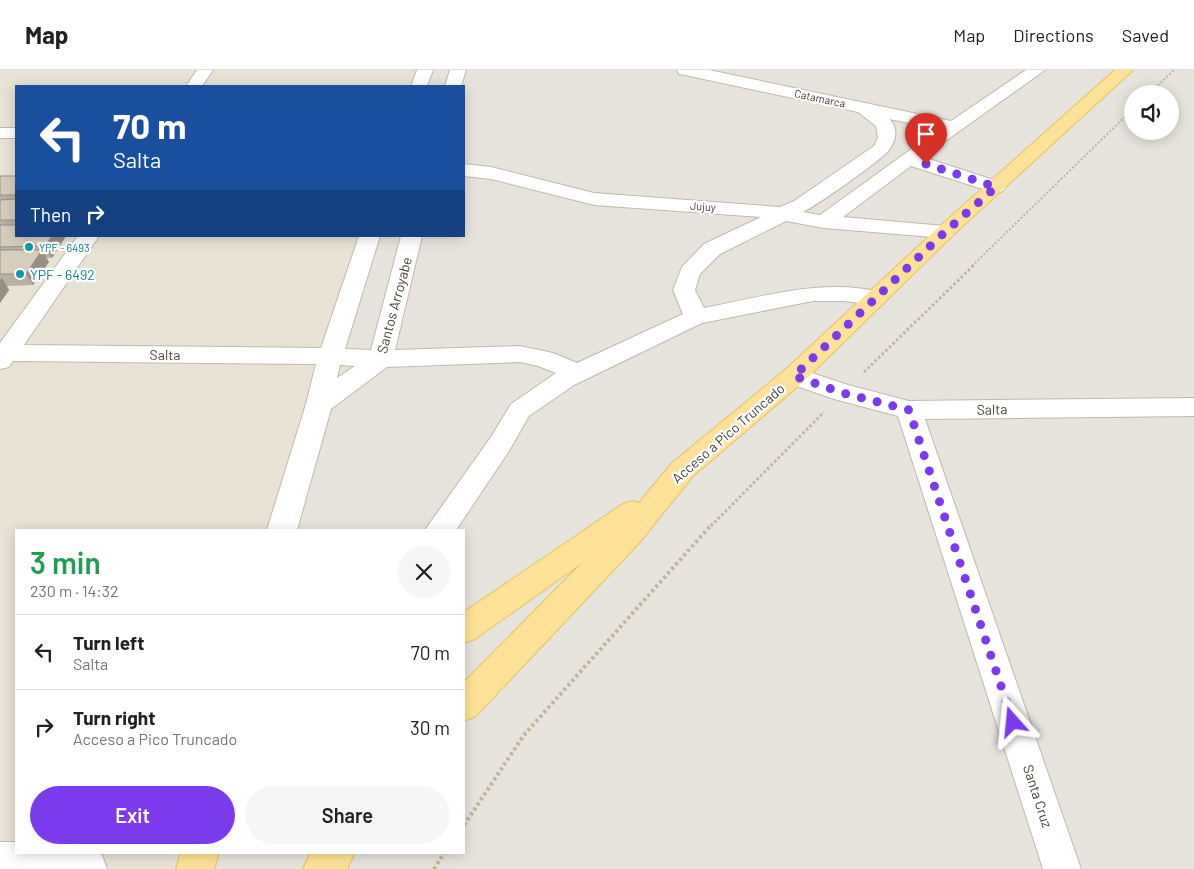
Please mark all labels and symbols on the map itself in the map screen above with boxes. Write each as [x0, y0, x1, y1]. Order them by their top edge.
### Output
street label: Catamarca [793, 86, 847, 110]
pin [905, 113, 947, 164]
street label: Jujuy [690, 199, 716, 213]
marker: YPF - 6493 [23, 241, 35, 253]
place label: YPF - 6493 [39, 241, 90, 254]
street label: Santos Arroyabe [373, 255, 415, 355]
place label: YPF - 6492 [30, 266, 95, 283]
marker: YPF - 6492 [14, 268, 26, 280]
street label: Salta [150, 346, 180, 363]
street label: Acceso a Pico Truncado [668, 379, 788, 487]
street label: Salta [976, 400, 1008, 418]
position arrow [986, 695, 1038, 747]
street label: Santa Cruz [1020, 762, 1056, 830]

